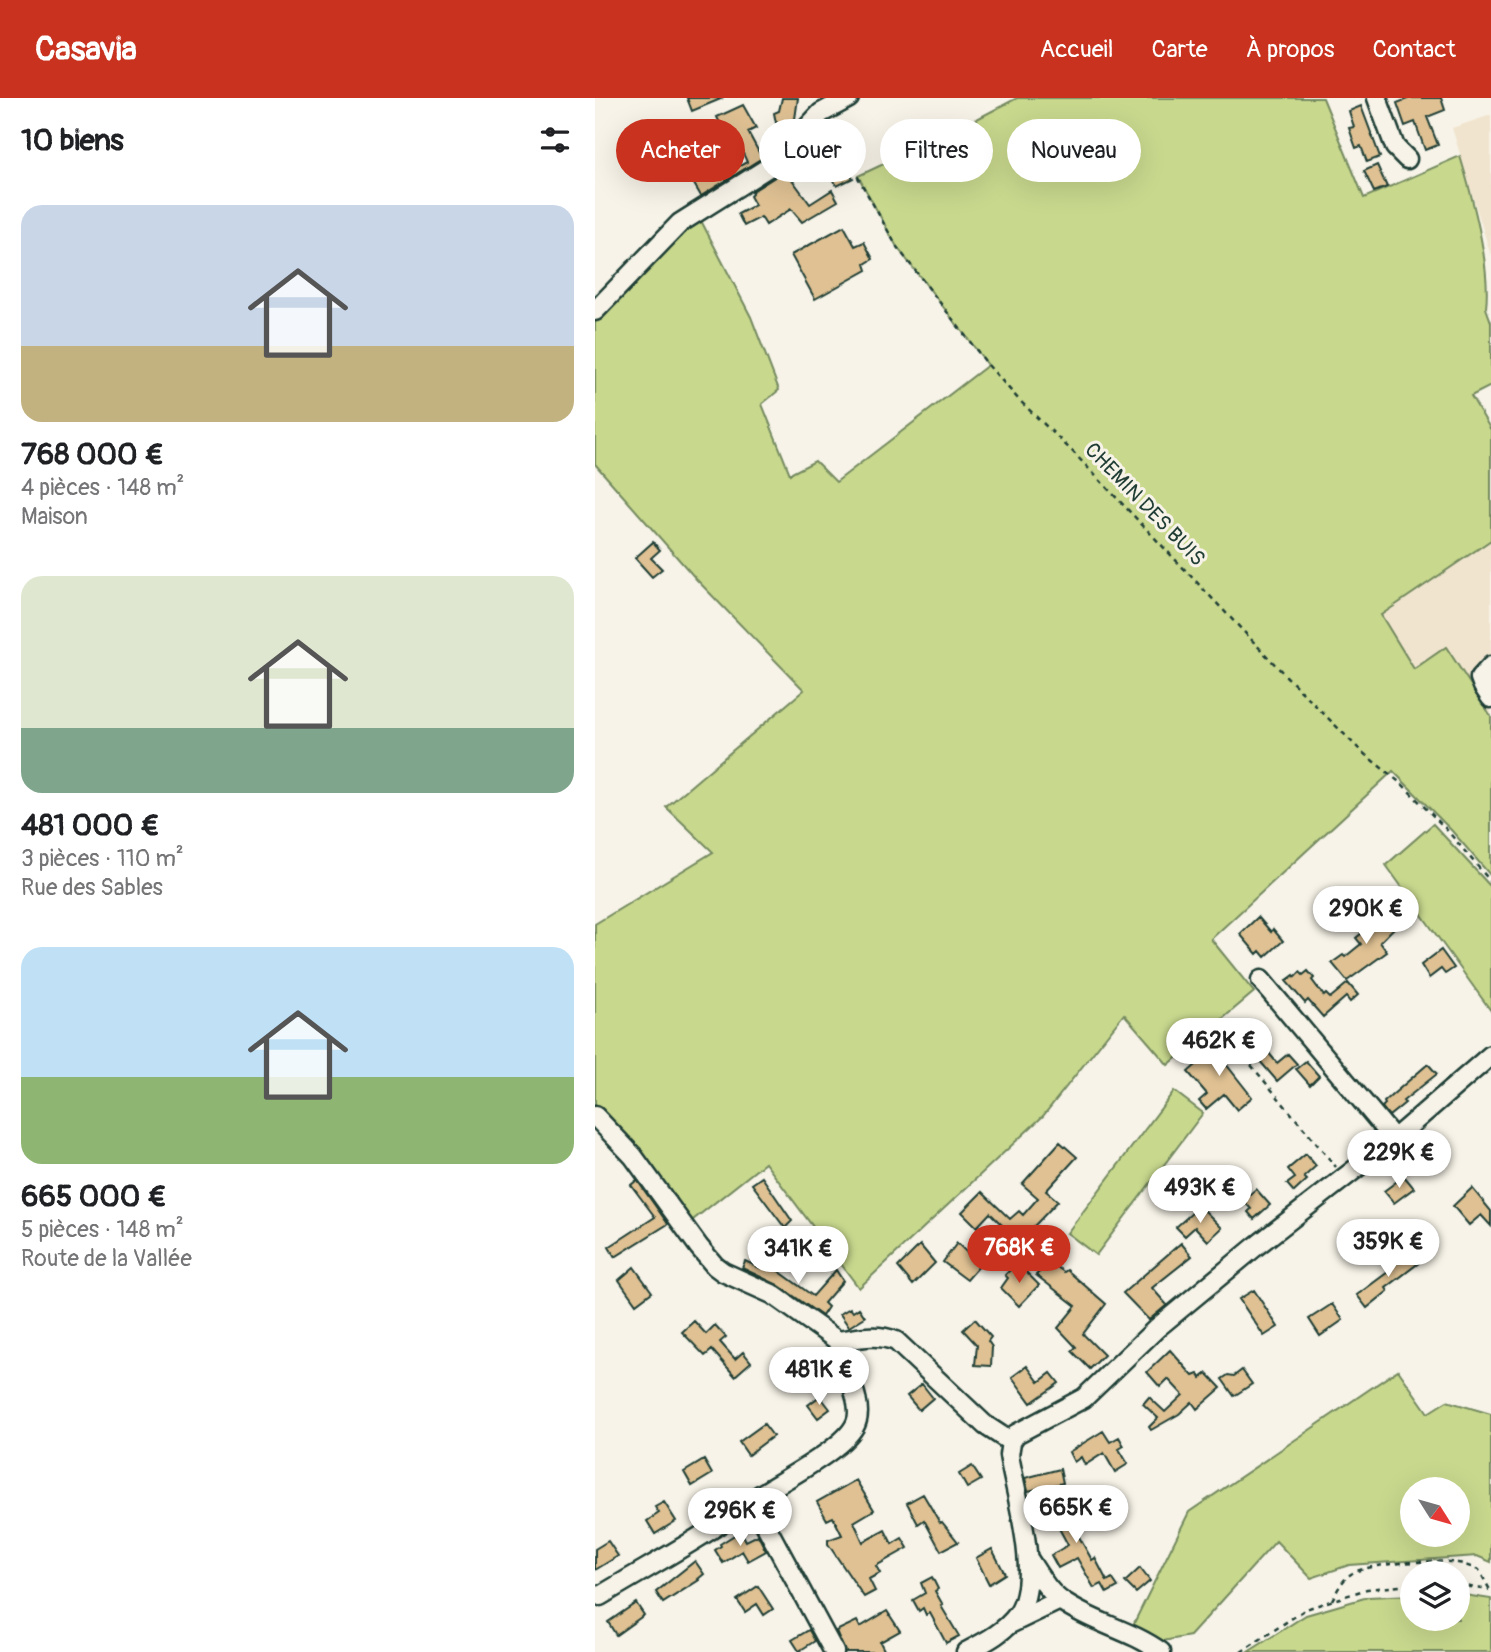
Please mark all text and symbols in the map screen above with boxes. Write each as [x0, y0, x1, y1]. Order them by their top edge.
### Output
text: Casavia [35, 29, 137, 70]
text: Accueil [1040, 35, 1114, 64]
text: Carte [1152, 35, 1208, 64]
text: À propos [1246, 35, 1335, 64]
text: Contact [1373, 35, 1456, 64]
chip: Acheter [616, 119, 745, 182]
chip: Louer [759, 119, 866, 182]
chip: Filtres [880, 119, 993, 182]
chip: Nouveau [1007, 119, 1141, 182]
icon: filters [536, 121, 574, 159]
text: 10 biens [21, 122, 124, 159]
icon: home [235, 250, 361, 376]
text: 768 000 € [21, 436, 164, 473]
street label: CHEMIN DES BUIS [1079, 437, 1211, 572]
text: 4 pièces · 148 m² [21, 473, 184, 502]
text: Maison [21, 502, 88, 531]
icon: home [235, 621, 361, 747]
text: 481 000 € [21, 807, 160, 844]
text: 3 pièces · 110 m² [21, 844, 184, 873]
text: Rue des Sables [21, 873, 163, 902]
pin: 290K € [1309, 886, 1423, 946]
text: 290K € [1329, 894, 1403, 923]
icon: home [235, 992, 361, 1118]
pin: 462K € [1162, 1018, 1276, 1078]
text: 462K € [1182, 1026, 1256, 1055]
pin: 229K € [1342, 1130, 1456, 1190]
text: 229K € [1363, 1138, 1435, 1167]
pin: 493K € [1143, 1166, 1257, 1225]
text: 493K € [1164, 1173, 1236, 1202]
text: 665 000 € [21, 1178, 166, 1215]
text: 5 pièces · 148 m² [21, 1215, 184, 1244]
pin: 359K € [1331, 1220, 1445, 1279]
pin: 341K € [741, 1226, 855, 1286]
pin: 768K € [962, 1226, 1076, 1285]
text: 359K € [1352, 1227, 1424, 1256]
text: 768K € [983, 1233, 1055, 1262]
text: 341K € [763, 1234, 833, 1263]
text: Route de la Vallée [21, 1244, 192, 1273]
pin: 481K € [762, 1348, 876, 1407]
text: 481K € [785, 1355, 853, 1384]
north arrow [1400, 1477, 1470, 1547]
map controls [1400, 1477, 1470, 1631]
pin: 665K € [1019, 1486, 1133, 1545]
pin: 296K € [683, 1488, 797, 1548]
text: 665K € [1039, 1493, 1113, 1522]
text: 296K € [704, 1496, 776, 1525]
button: layers [1400, 1561, 1470, 1631]

